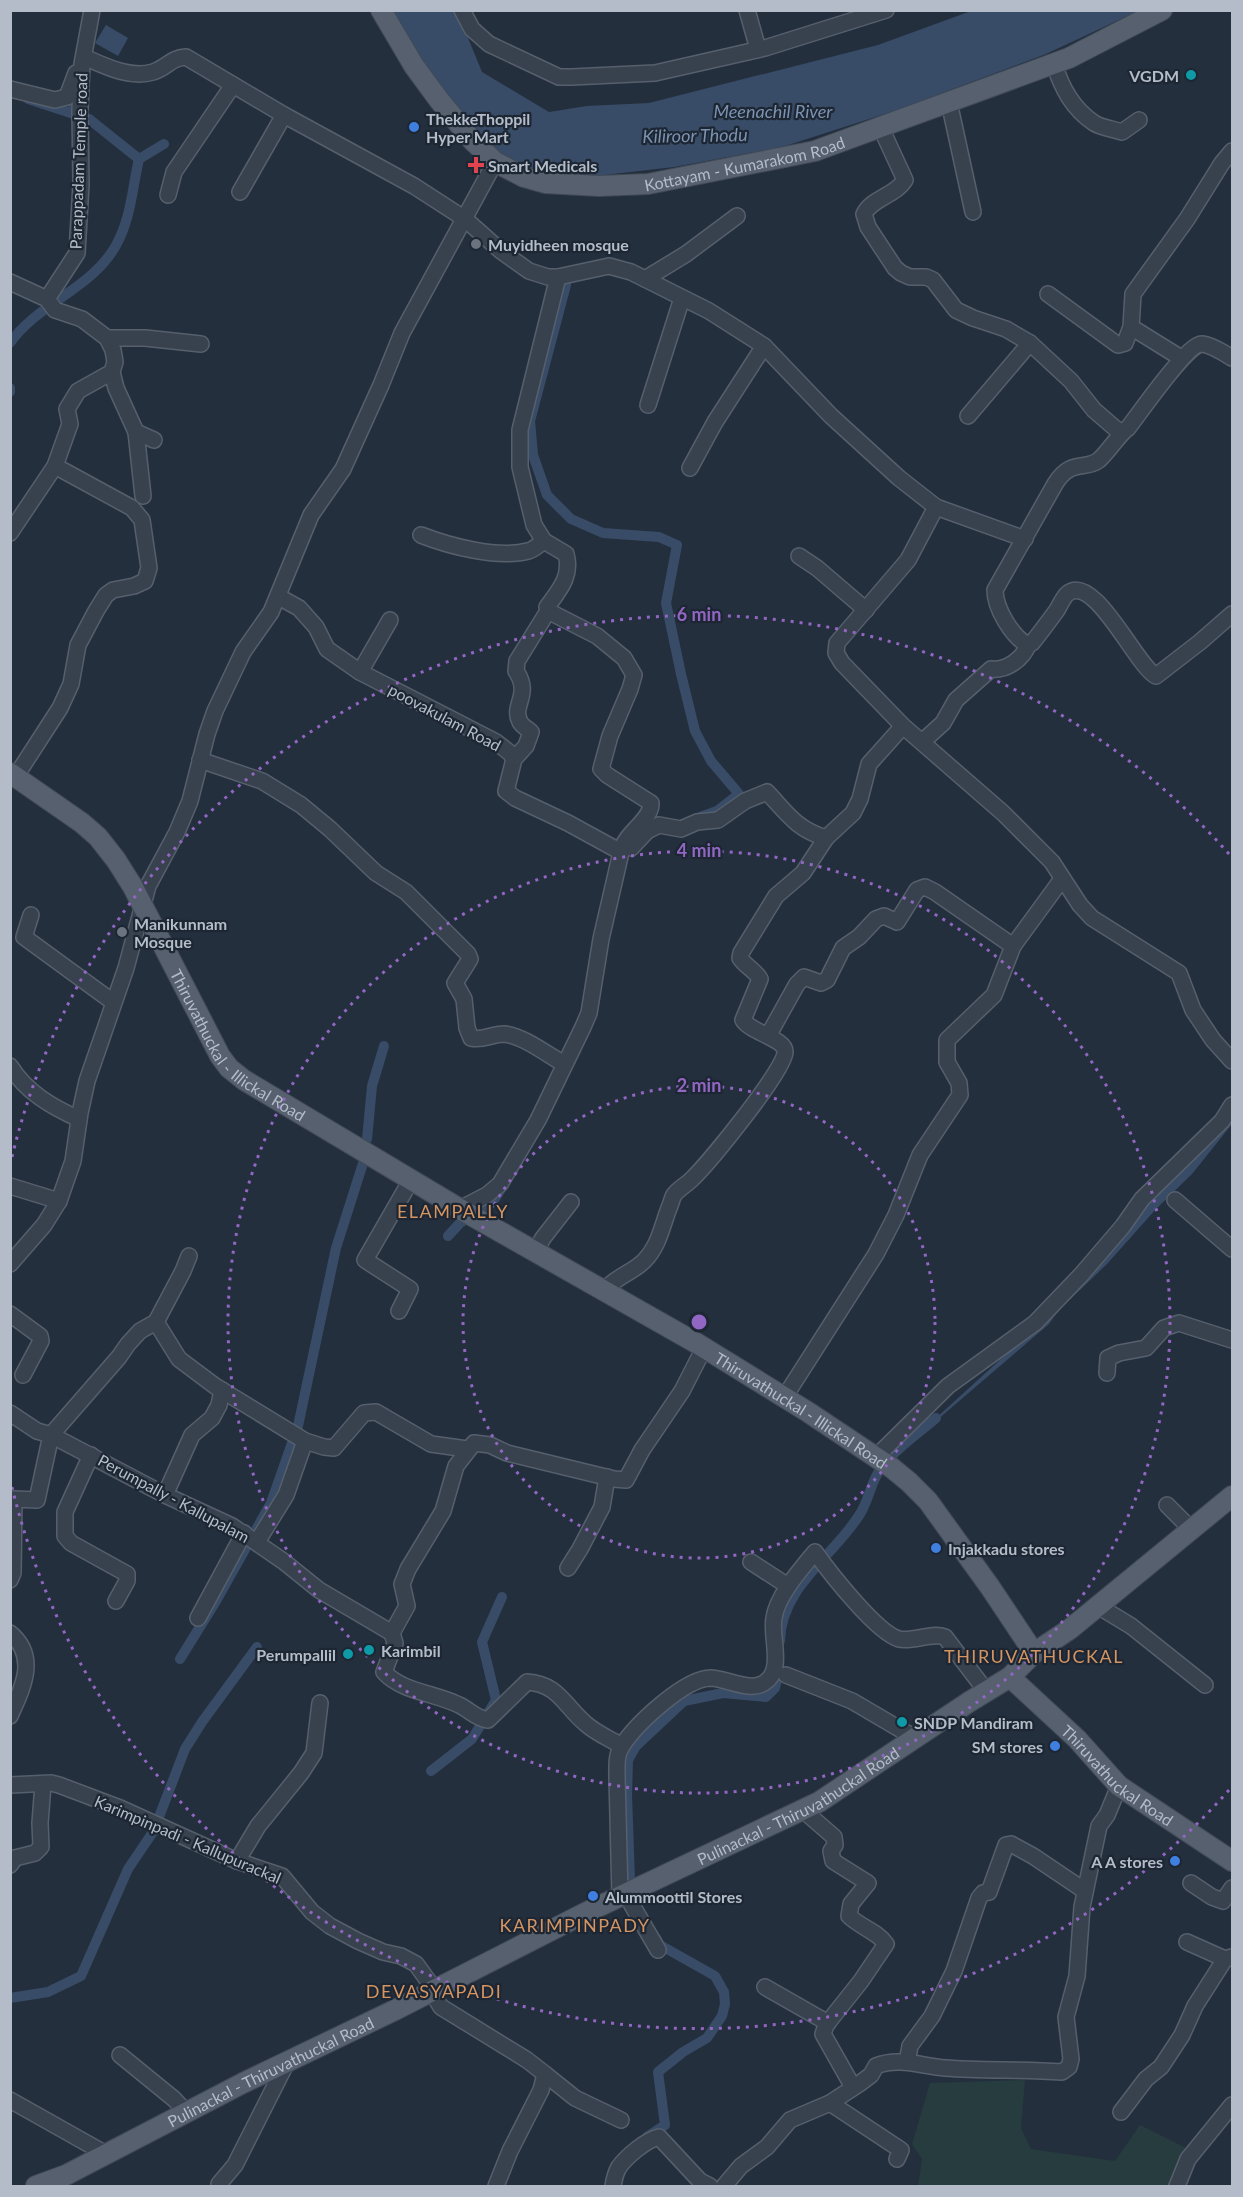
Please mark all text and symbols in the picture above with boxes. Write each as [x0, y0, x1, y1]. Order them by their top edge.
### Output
place label: VGDM [1128, 66, 1179, 85]
marker: VGDM [1184, 68, 1198, 82]
street label: Parappadam Temple road [65, 73, 91, 249]
water label: Meenachil River [714, 100, 833, 122]
place label: ThekkeThoppil Hyper Mart [426, 109, 530, 146]
marker: ThekkeThoppil Hyper Mart [407, 120, 421, 134]
water label: Kiliroor Thodu [642, 123, 748, 147]
street label: Kottayam - Kumarakom Road [642, 132, 847, 194]
place label: Smart Medicals [488, 156, 597, 175]
marker: Smart Medicals [469, 158, 483, 172]
place label: Muyidheen mosque [488, 235, 629, 254]
marker: Muyidheen mosque [469, 237, 483, 251]
text: 6 min [677, 603, 721, 625]
street label: poovakulam Road [386, 679, 504, 755]
text: 4 min [677, 839, 721, 861]
place label: Manikunnam Mosque [134, 914, 227, 951]
marker: Manikunnam Mosque [115, 925, 129, 939]
street label: Thiruvathuckal - Illickal Road [167, 966, 309, 1124]
text: 2 min [677, 1074, 721, 1096]
district label: ELAMPALLY [397, 1200, 509, 1222]
centre of rings [689, 1312, 709, 1332]
street label: Thiruvathuckal - Illickal Road [712, 1347, 891, 1472]
street label: Perumpally - Kallupalam [95, 1450, 253, 1546]
place label: Injakkadu stores [948, 1539, 1064, 1558]
marker: Injakkadu stores [929, 1541, 943, 1555]
place label: Karimbil [381, 1641, 441, 1660]
marker: Karimbil [362, 1643, 376, 1657]
place label: Perumpallil [256, 1645, 336, 1664]
district label: THIRUVATHUCKAL [944, 1645, 1124, 1667]
marker: Perumpallil [341, 1647, 355, 1661]
place label: SNDP Mandiram [914, 1713, 1033, 1732]
marker: SNDP Mandiram [895, 1715, 909, 1729]
street label: Thiruvathuckal Road [1058, 1720, 1177, 1829]
place label: SM stores [972, 1737, 1043, 1756]
marker: SM stores [1048, 1739, 1062, 1753]
street label: Pulinackal - Thiruvathuckal Road [694, 1742, 902, 1868]
street label: Karimpinpadi - Kallupurackal [92, 1791, 284, 1887]
place label: A A stores [1090, 1852, 1163, 1871]
marker: A A stores [1168, 1854, 1182, 1868]
place label: Alummoottil Stores [604, 1887, 742, 1906]
marker: Alummoottil Stores [586, 1889, 600, 1903]
district label: KARIMPINPADY [499, 1914, 651, 1936]
district label: DEVASYAPADI [366, 1980, 502, 2002]
street label: Pulinackal - Thiruvathuckal Road [164, 2012, 376, 2130]

